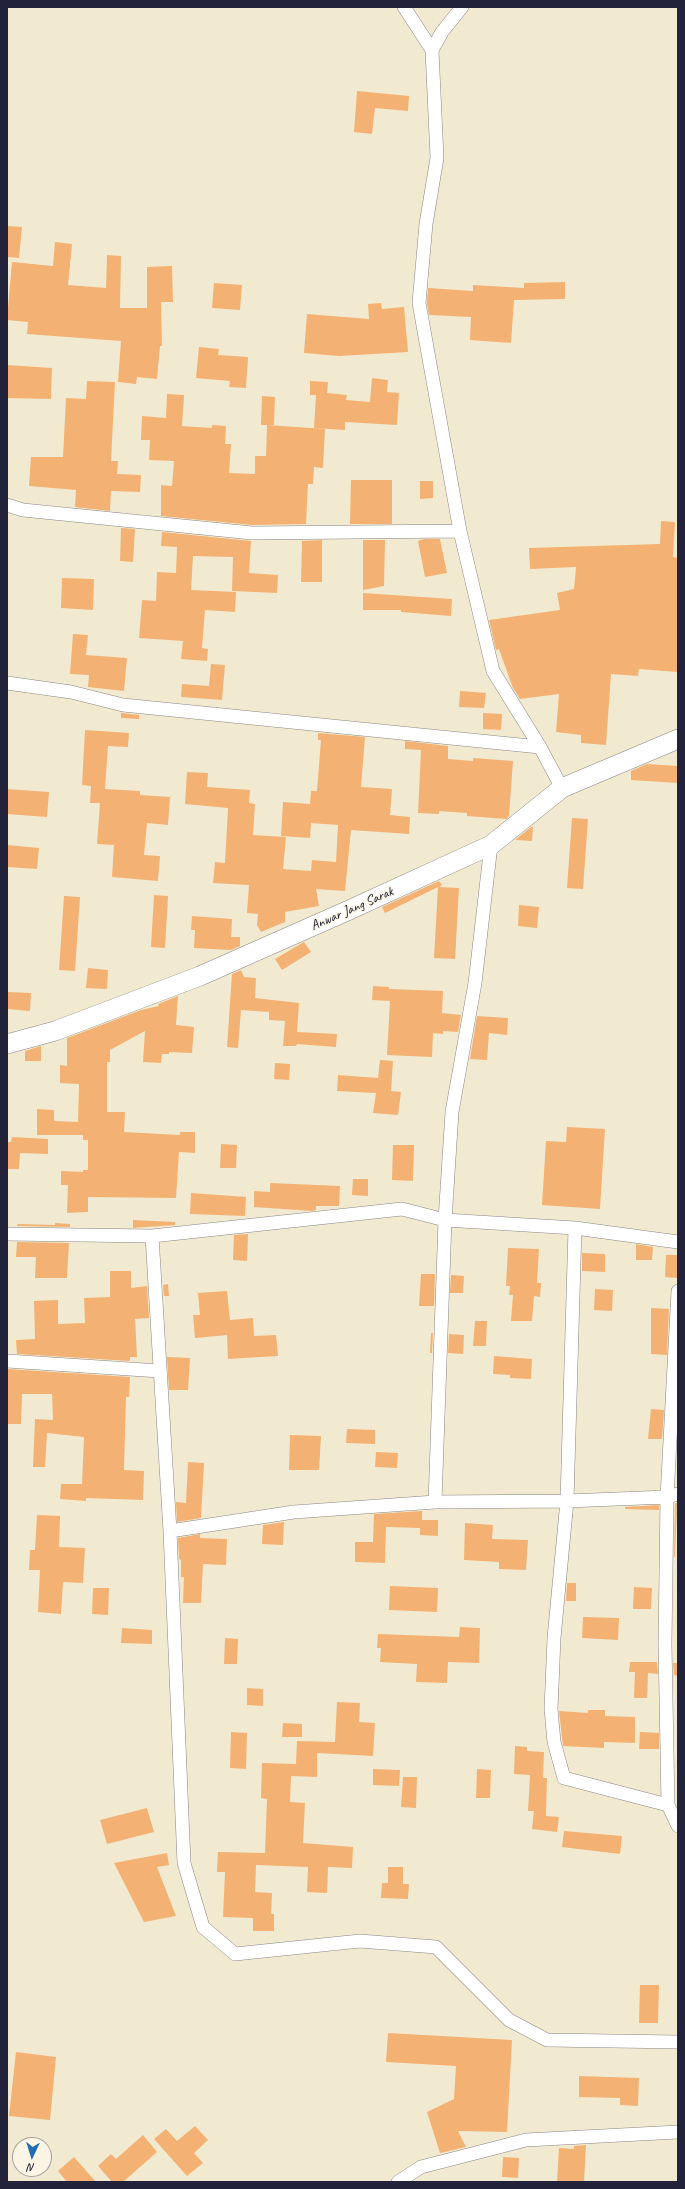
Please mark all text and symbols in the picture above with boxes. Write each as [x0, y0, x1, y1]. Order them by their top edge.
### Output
street label: Anwar Jang Sarak [308, 883, 396, 935]
north arrow [12, 2137, 52, 2177]
text: N [27, 2161, 35, 2175]

